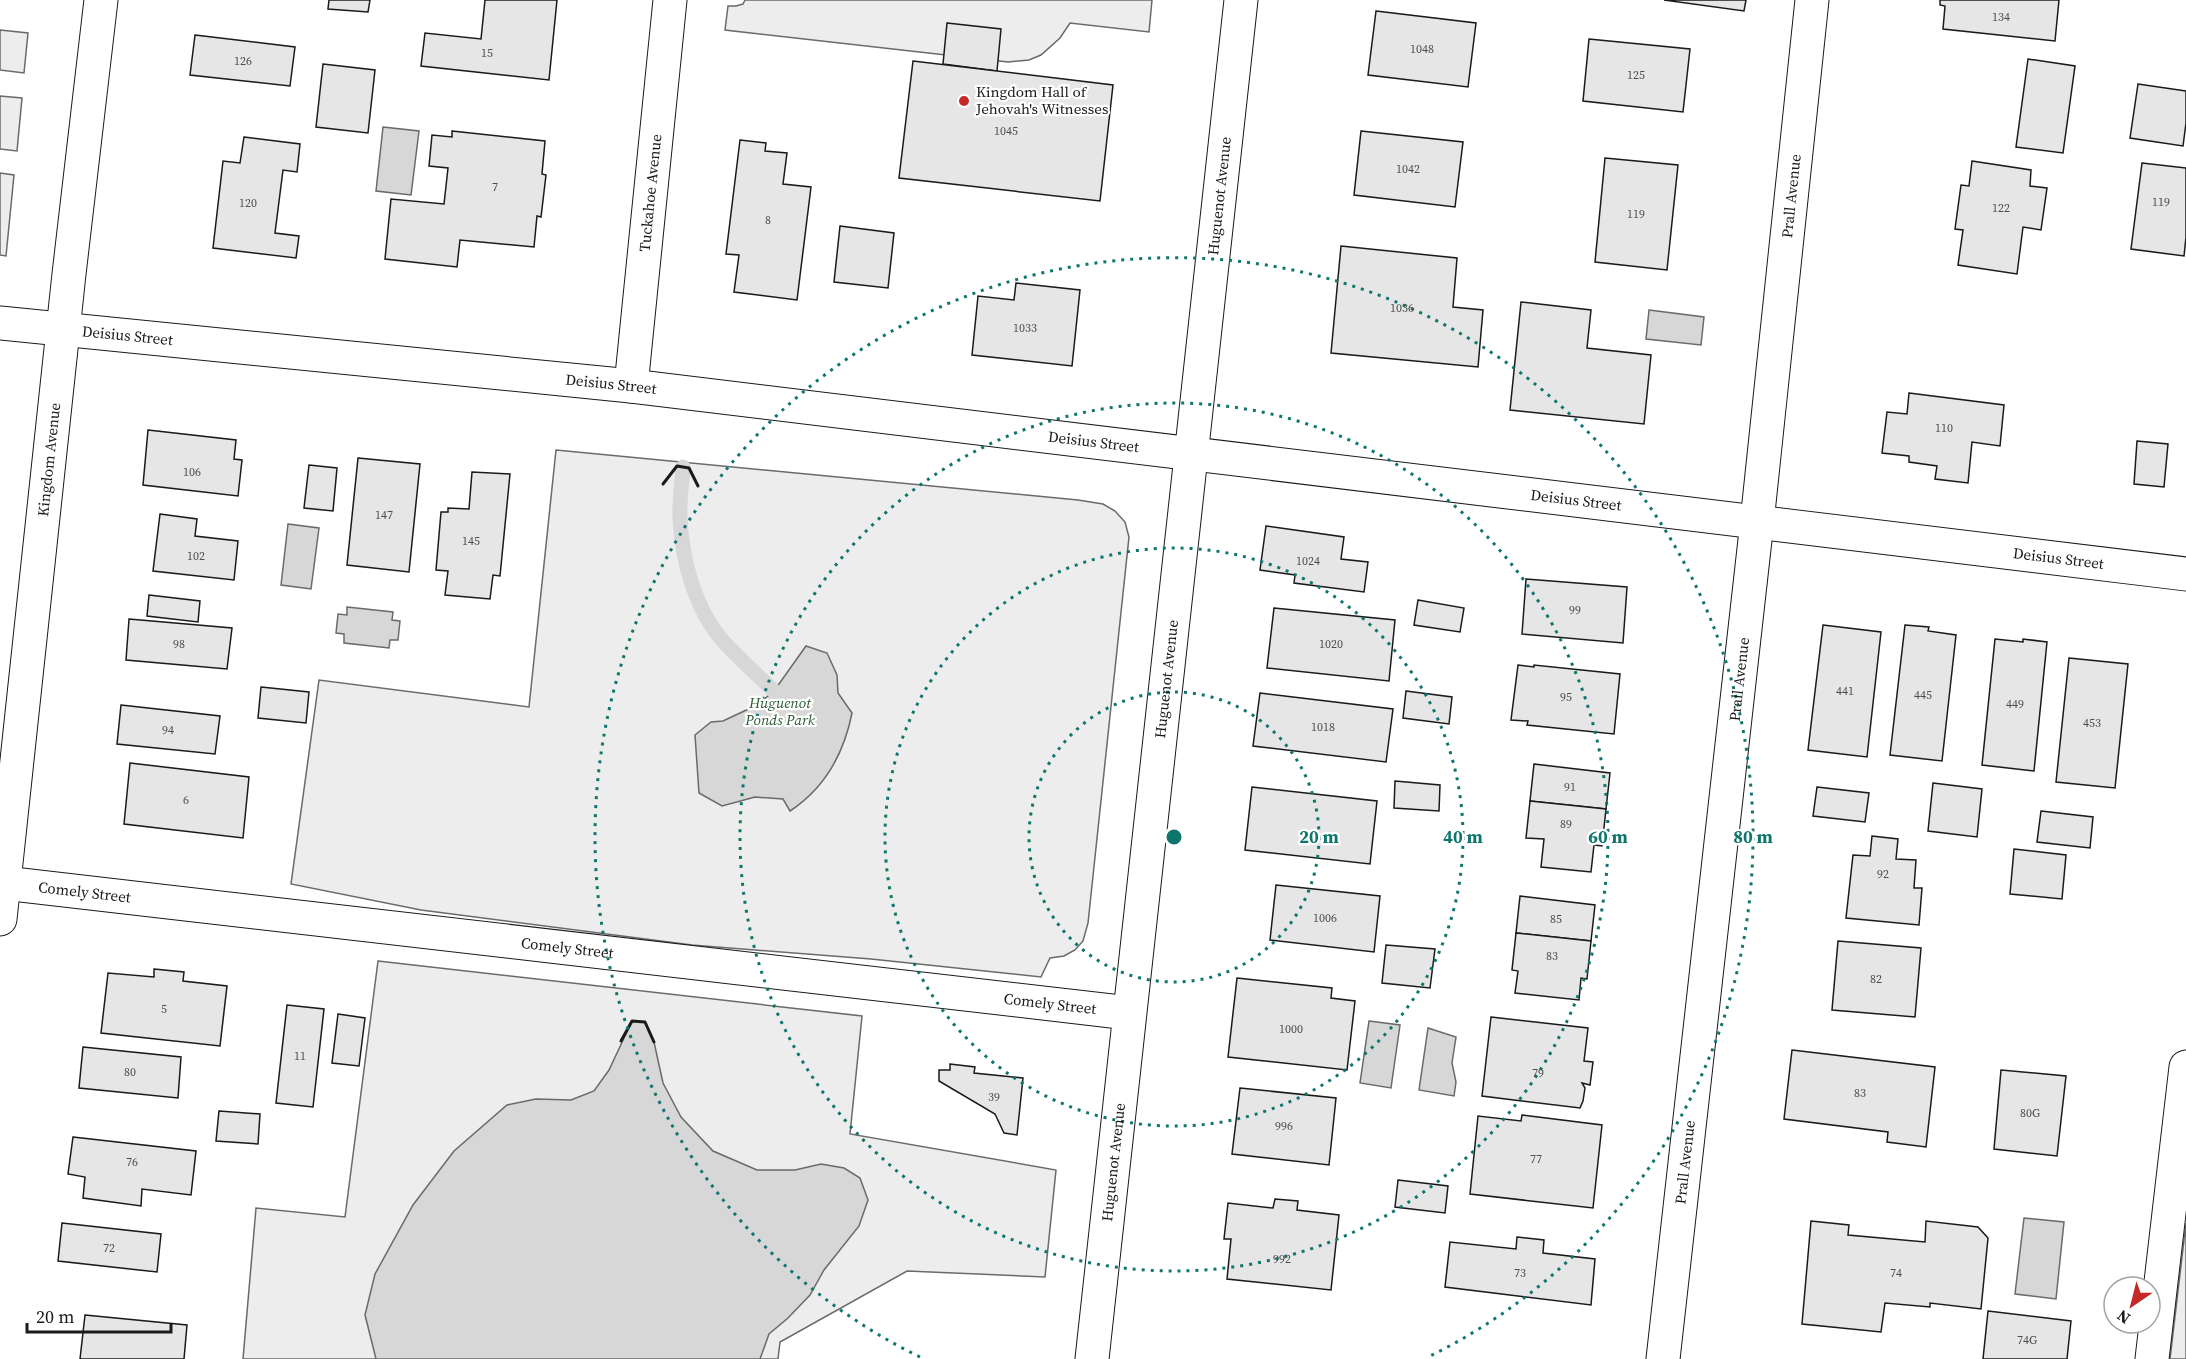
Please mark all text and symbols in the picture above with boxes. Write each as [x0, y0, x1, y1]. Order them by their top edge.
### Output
house number: 134 [1992, 9, 2010, 25]
house number: 1048 [1410, 41, 1434, 57]
house number: 15 [481, 45, 493, 61]
house number: 126 [234, 53, 252, 69]
house number: 125 [1627, 67, 1645, 83]
place label: Kingdom Hall of Jehovah's Witnesses [975, 81, 1109, 119]
marker: Kingdom Hall of Jehovah's Witnesses [957, 94, 971, 108]
house number: 1045 [994, 123, 1018, 139]
street label: Tuckahoe Avenue [634, 133, 666, 253]
street label: Huguenot Avenue [1202, 135, 1236, 256]
street label: Prall Avenue [1776, 153, 1806, 239]
house number: 1042 [1396, 161, 1420, 177]
house number: 7 [492, 179, 498, 195]
house number: 119 [2152, 194, 2170, 210]
house number: 120 [239, 195, 257, 211]
house number: 122 [1992, 200, 2010, 216]
house number: 119 [1627, 206, 1645, 222]
house number: 8 [765, 212, 771, 228]
house number: 1036 [1390, 300, 1414, 316]
street label: Deisius Street [81, 320, 174, 350]
house number: 1033 [1013, 320, 1037, 336]
street label: Deisius Street [564, 369, 658, 399]
street label: Kingdom Avenue [32, 401, 65, 518]
house number: 110 [1935, 420, 1953, 436]
street label: Deisius Street [1047, 426, 1140, 457]
house number: 106 [183, 464, 201, 480]
street label: Deisius Street [1529, 484, 1623, 516]
house number: 147 [375, 507, 393, 523]
house number: 145 [462, 533, 480, 549]
street label: Deisius Street [2012, 542, 2105, 574]
house number: 102 [187, 548, 205, 564]
house number: 1024 [1296, 553, 1320, 569]
house number: 99 [1569, 602, 1581, 618]
street label: Huguenot Avenue [1149, 618, 1183, 739]
house number: 98 [173, 636, 185, 652]
house number: 1020 [1319, 636, 1343, 652]
street label: Prall Avenue [1724, 636, 1754, 722]
house number: 441 [1836, 683, 1854, 699]
house number: 445 [1914, 687, 1932, 703]
house number: 95 [1560, 689, 1572, 705]
park label: Huguenot Ponds Park [744, 692, 816, 730]
house number: 449 [2006, 696, 2024, 712]
house number: 453 [2083, 715, 2101, 731]
house number: 1018 [1311, 719, 1335, 735]
house number: 94 [162, 722, 174, 738]
house number: 91 [1564, 779, 1576, 795]
house number: 6 [183, 792, 189, 808]
house number: 89 [1560, 816, 1572, 832]
text: 20 m [1299, 824, 1339, 849]
text: 40 m [1443, 824, 1483, 849]
text: 60 m [1588, 824, 1628, 849]
text: 80 m [1733, 824, 1773, 849]
centre of rings [1164, 827, 1184, 847]
house number: 92 [1877, 866, 1889, 882]
street label: Comely Street [37, 876, 132, 908]
house number: 1006 [1313, 910, 1337, 926]
house number: 85 [1550, 911, 1562, 927]
street label: Comely Street [520, 932, 615, 963]
house number: 83 [1546, 948, 1558, 964]
house number: 82 [1870, 971, 1882, 987]
street label: Comely Street [1003, 988, 1098, 1019]
house number: 5 [161, 1001, 167, 1017]
house number: 1000 [1279, 1021, 1303, 1037]
house number: 11 [294, 1048, 306, 1064]
house number: 80 [124, 1064, 136, 1080]
house number: 79 [1532, 1065, 1544, 1081]
house number: 83 [1854, 1085, 1866, 1101]
house number: 39 [988, 1089, 1000, 1105]
street label: Huguenot Avenue [1096, 1101, 1130, 1222]
house number: 80G [2020, 1105, 2040, 1121]
house number: 996 [1275, 1118, 1293, 1134]
street label: Prall Avenue [1669, 1119, 1700, 1205]
house number: 77 [1530, 1151, 1542, 1167]
house number: 76 [126, 1154, 138, 1170]
house number: 72 [103, 1240, 115, 1256]
house number: 992 [1273, 1251, 1291, 1267]
house number: 73 [1514, 1265, 1526, 1281]
house number: 74 [1890, 1265, 1902, 1281]
north arrow [2102, 1275, 2162, 1335]
scale bar [27, 1296, 171, 1334]
text: 20 m [36, 1304, 74, 1329]
text: N [2112, 1305, 2134, 1330]
house number: 74G [2017, 1332, 2037, 1348]

